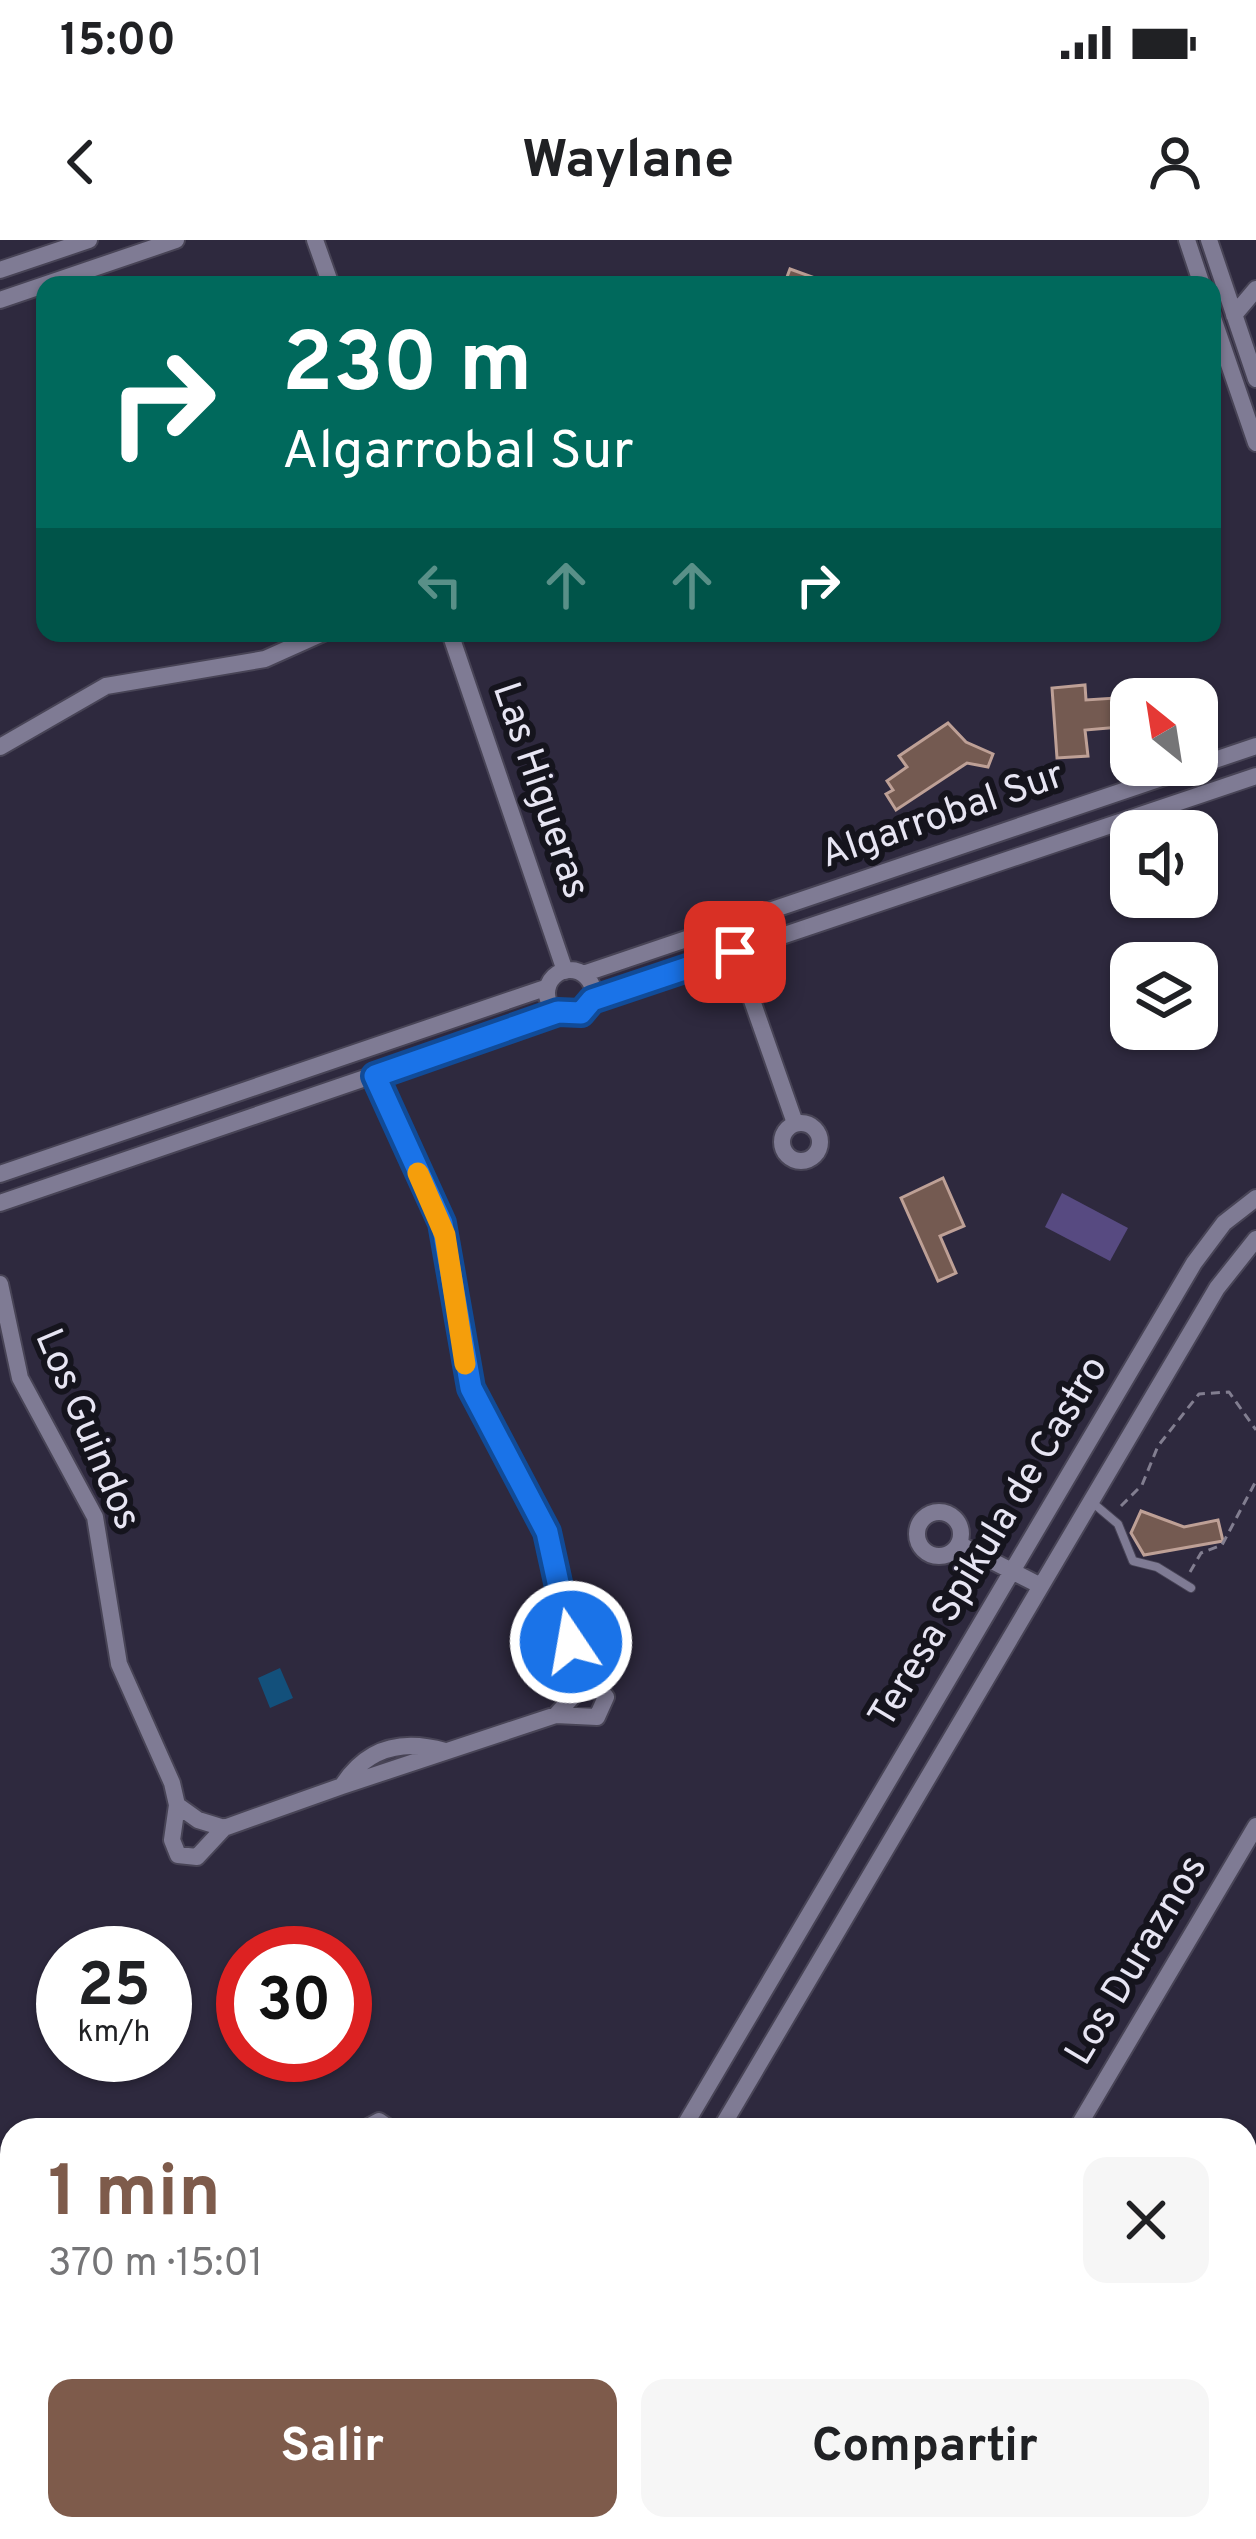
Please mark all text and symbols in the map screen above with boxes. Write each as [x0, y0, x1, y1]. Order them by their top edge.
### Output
text: 15:00 [60, 14, 176, 71]
text: Waylane [522, 128, 734, 197]
icon: back [48, 129, 114, 195]
icon: person [1142, 129, 1208, 195]
text: 230 m [282, 315, 532, 421]
icon: right [84, 324, 240, 480]
text: Algarrobal Sur [282, 419, 634, 488]
icon: left [407, 552, 473, 618]
icon: ahead [533, 552, 599, 618]
icon: ahead [659, 552, 725, 618]
icon: right [785, 552, 851, 618]
street label: Las Higueras [479, 677, 599, 905]
north arrow [1110, 678, 1218, 786]
map controls [1110, 678, 1218, 1050]
street label: Algarrobal Sur [815, 752, 1071, 882]
button: sound [1110, 810, 1218, 918]
pin [684, 901, 786, 1003]
icon: arrive [702, 919, 768, 985]
button: layers [1110, 942, 1218, 1050]
street label: Los Guindos [22, 1322, 150, 1538]
street label: Teresa Spikula de Castro [860, 1348, 1120, 1738]
position arrow [508, 1579, 634, 1705]
street label: Los Duraznos [1056, 1847, 1220, 2075]
speed limit sign: 30 [216, 1926, 372, 2082]
text: 25 [77, 1951, 151, 2027]
text: km/h [78, 2015, 150, 2052]
text: 1 min [48, 2150, 221, 2242]
button: close [1083, 2157, 1209, 2283]
text: 370 m · 15:01 [48, 2241, 263, 2290]
button: Salir [48, 2379, 617, 2517]
button: Compartir [641, 2379, 1209, 2517]

